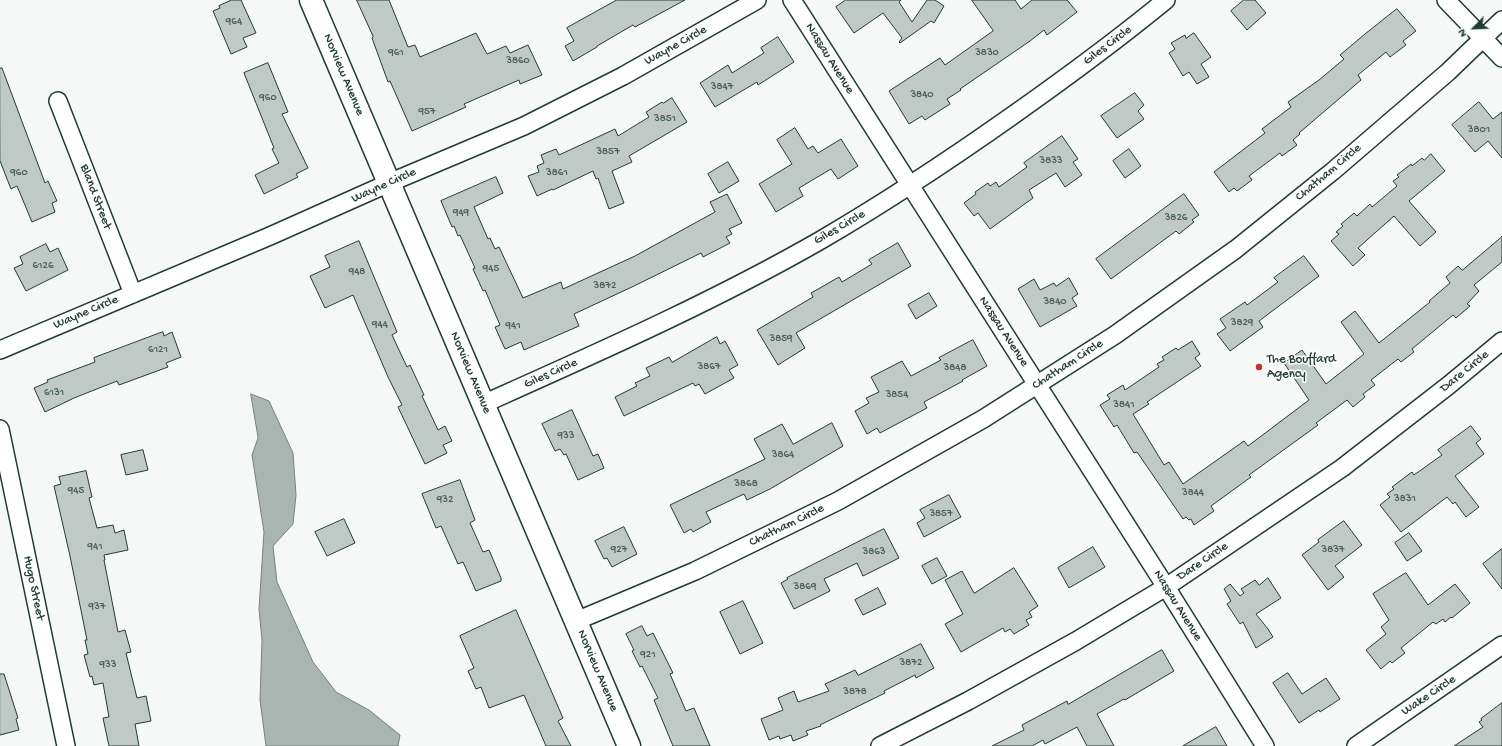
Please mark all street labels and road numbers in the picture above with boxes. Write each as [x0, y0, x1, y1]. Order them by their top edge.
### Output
street label: Nassau Avenue [801, 21, 857, 97]
street label: Wayne Circle [642, 22, 710, 70]
street label: Giles Circle [1081, 23, 1135, 69]
street label: Norview Avenue [319, 32, 367, 118]
street label: Chatham Circle [1293, 141, 1365, 205]
street label: Bland Street [75, 162, 115, 232]
street label: Wayne Circle [349, 165, 419, 207]
street label: Giles Circle [811, 207, 869, 249]
street label: Wayne Circle [51, 292, 121, 334]
street label: Nassau Avenue [974, 294, 1032, 370]
street label: Norview Avenue [446, 330, 494, 416]
street label: Chatham Circle [1030, 336, 1106, 394]
street label: Dare Circle [1437, 348, 1493, 396]
street label: Giles Circle [522, 355, 580, 393]
street label: Chatham Circle [747, 501, 827, 551]
street label: Dare Circle [1174, 539, 1232, 585]
street label: Hugo Street [19, 554, 47, 622]
street label: Nassau Avenue [1149, 568, 1205, 644]
street label: Norview Avenue [573, 628, 621, 714]
street label: Wake Circle [1399, 672, 1459, 720]

